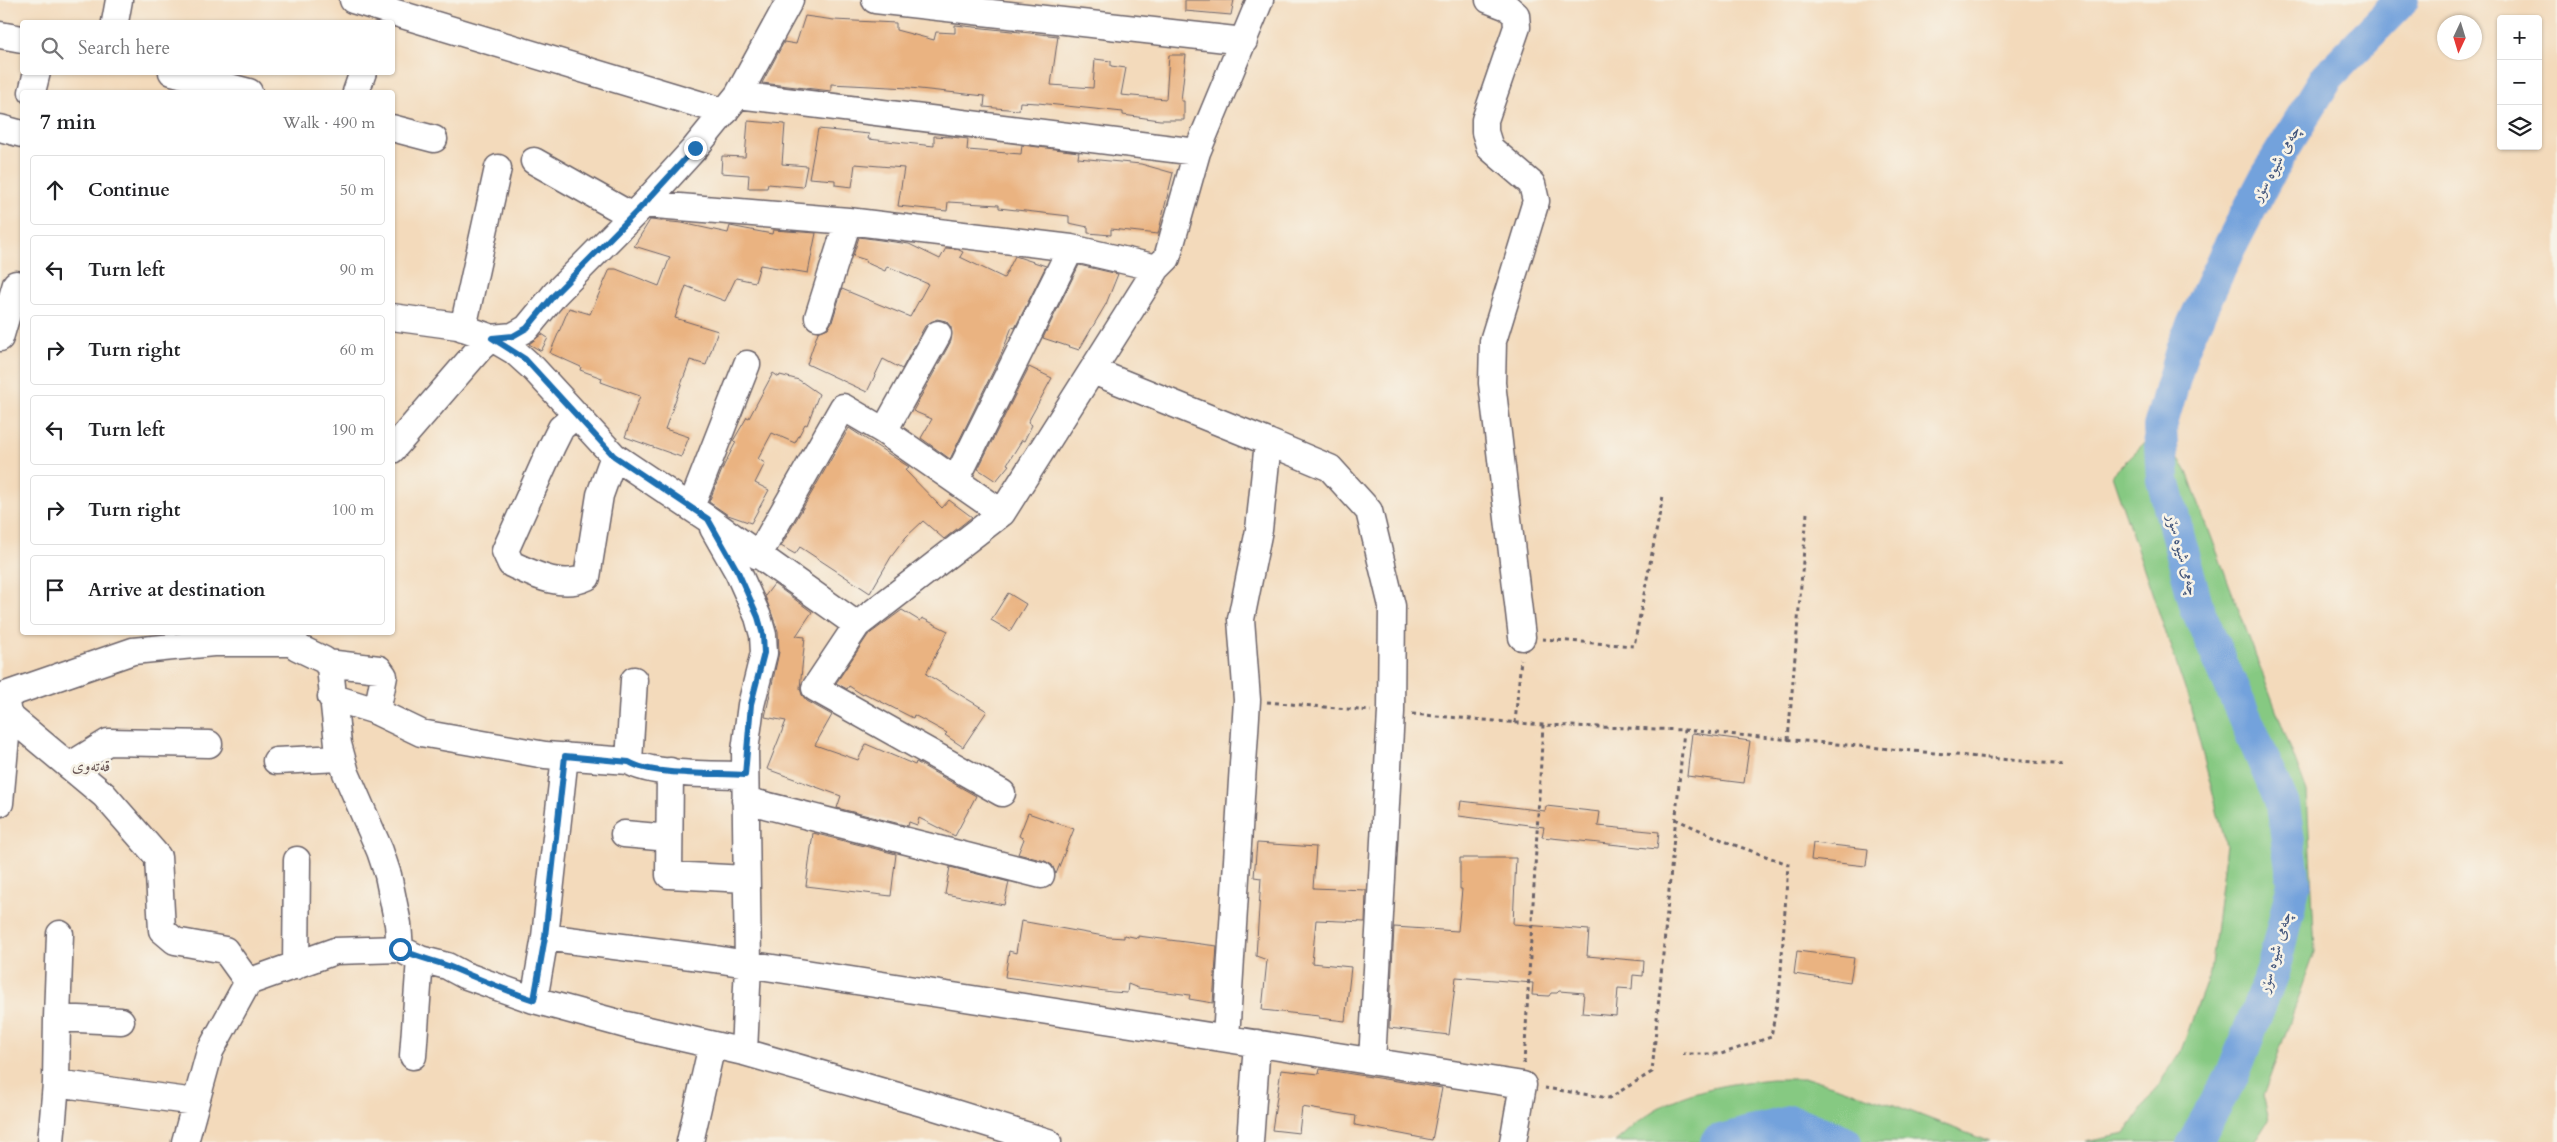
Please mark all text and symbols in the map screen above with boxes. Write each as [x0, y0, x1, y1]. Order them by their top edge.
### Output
north arrow [2437, 15, 2482, 60]
map controls [2497, 15, 2542, 150]
button: + [2497, 15, 2542, 60]
search box [20, 20, 395, 75]
icon: search [38, 34, 66, 62]
text: Search here [78, 35, 170, 61]
button: − [2497, 60, 2542, 105]
button: layers [2497, 105, 2542, 150]
text: 7 min [40, 108, 96, 137]
text: Walk · 490 m [283, 112, 375, 134]
water label: چەمی شیوە سۆر [2246, 121, 2306, 206]
route end [684, 137, 707, 160]
icon: ahead [41, 176, 69, 204]
text: Continue [88, 177, 170, 203]
text: 50 m [340, 179, 374, 201]
icon: left [41, 256, 69, 284]
text: Turn left [88, 257, 165, 283]
text: 90 m [340, 259, 374, 281]
icon: right [41, 336, 69, 364]
text: Turn right [88, 337, 180, 363]
text: 60 m [340, 339, 374, 361]
icon: left [41, 416, 69, 444]
text: Turn left [88, 417, 165, 443]
text: 190 m [332, 419, 374, 441]
icon: right [41, 496, 69, 524]
text: Turn right [88, 497, 180, 523]
text: 100 m [332, 499, 374, 521]
water label: چەمی شیوە سۆر [2161, 511, 2204, 598]
icon: arrive [41, 576, 69, 604]
text: Arrive at destination [88, 577, 265, 603]
district label: قەتەوی [72, 755, 110, 777]
water label: چەمی شیوە سۆر [2253, 909, 2297, 996]
route start [389, 938, 412, 961]

